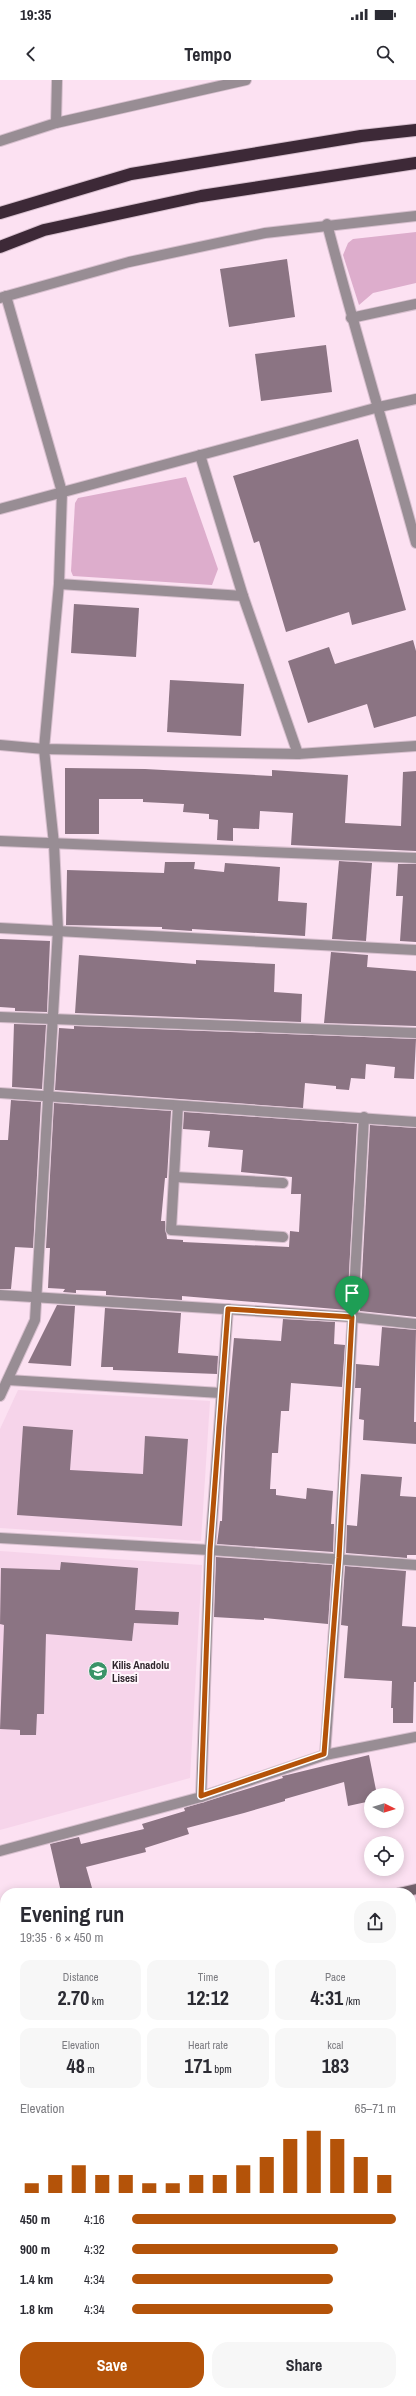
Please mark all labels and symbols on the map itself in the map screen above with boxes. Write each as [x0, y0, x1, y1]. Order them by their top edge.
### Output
pin [335, 1276, 369, 1317]
place label: Kilis Anadolu Lisesi [112, 1658, 169, 1685]
school or university icon: Kilis Anadolu Lisesi [87, 1660, 109, 1682]
north arrow [364, 1788, 404, 1828]

